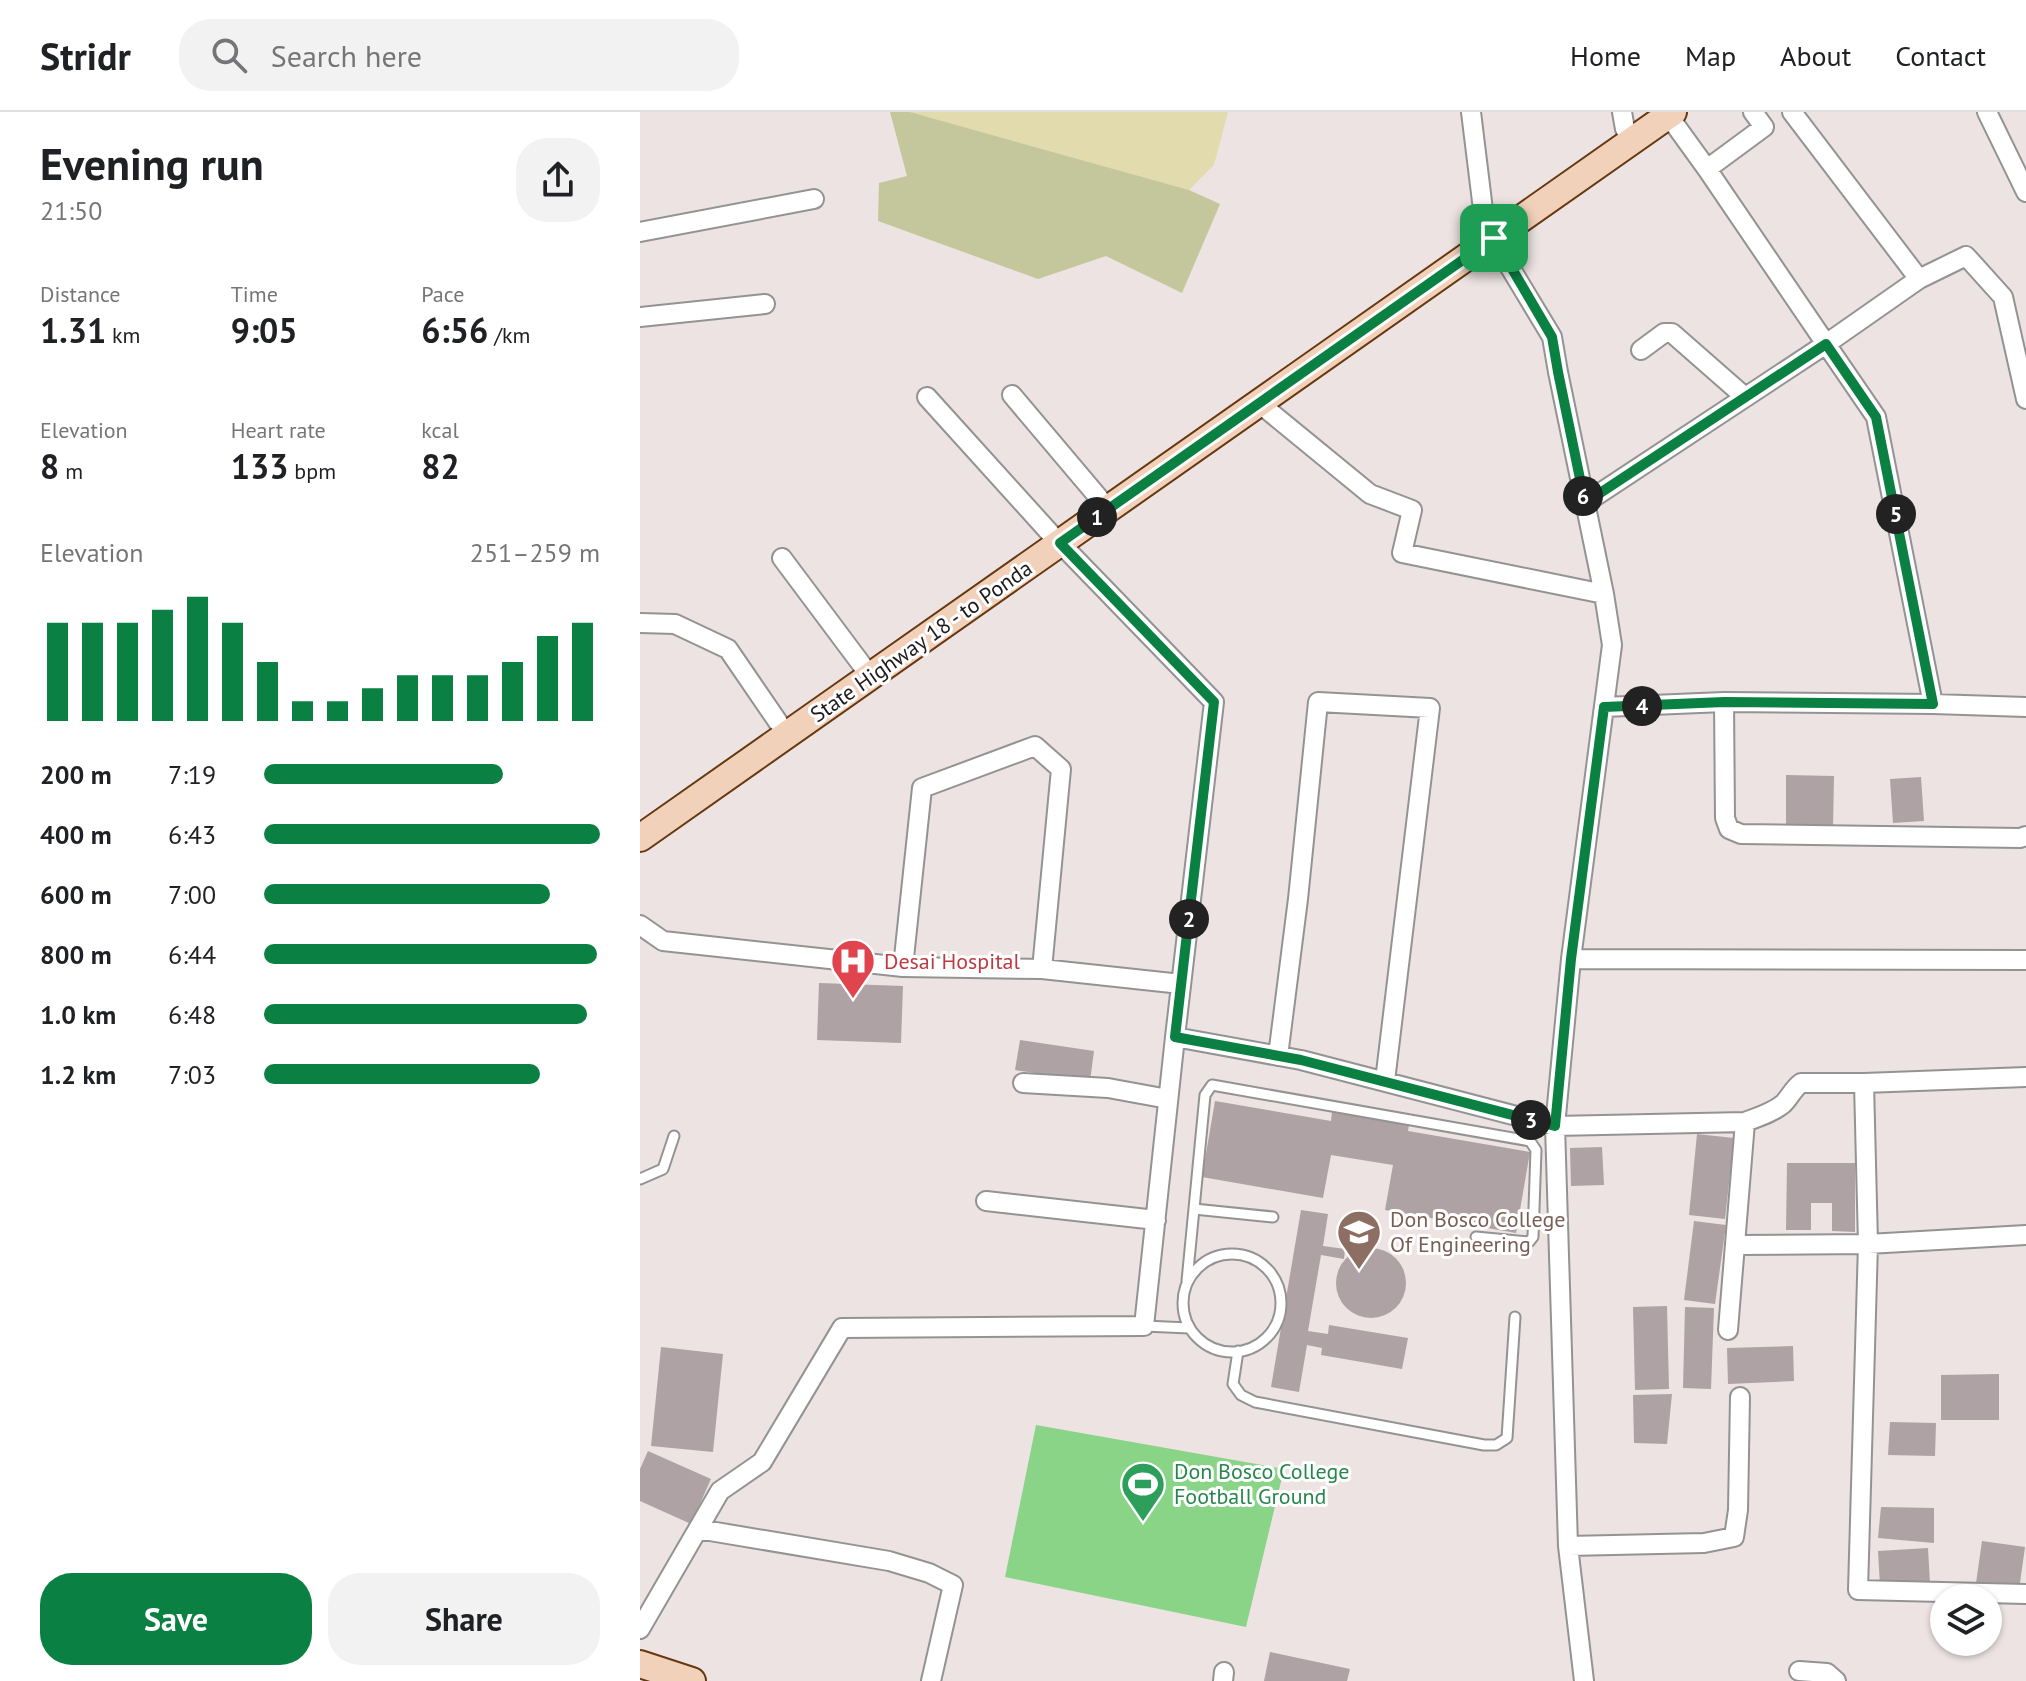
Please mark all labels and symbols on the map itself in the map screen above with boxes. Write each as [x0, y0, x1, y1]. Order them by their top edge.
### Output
pin [1460, 204, 1528, 272]
pin: 6 [1563, 476, 1603, 516]
pin: 5 [1876, 494, 1916, 534]
pin: 1 [1077, 497, 1117, 537]
street label: State Highway 18 - to Ponda [805, 554, 1037, 728]
pin: 4 [1622, 686, 1662, 726]
pin: 2 [1169, 899, 1209, 939]
hospital icon: Desai Hospital [829, 937, 877, 1000]
place label: Desai Hospital [884, 947, 1021, 975]
pin: 3 [1511, 1100, 1551, 1140]
place label: Don Bosco College Of Engineering [1390, 1205, 1565, 1258]
school or university icon: Don Bosco College Of Engineering [1335, 1208, 1383, 1271]
place label: Don Bosco College Football Ground [1174, 1457, 1349, 1510]
sports icon: Don Bosco College Football Ground [1119, 1460, 1167, 1523]

